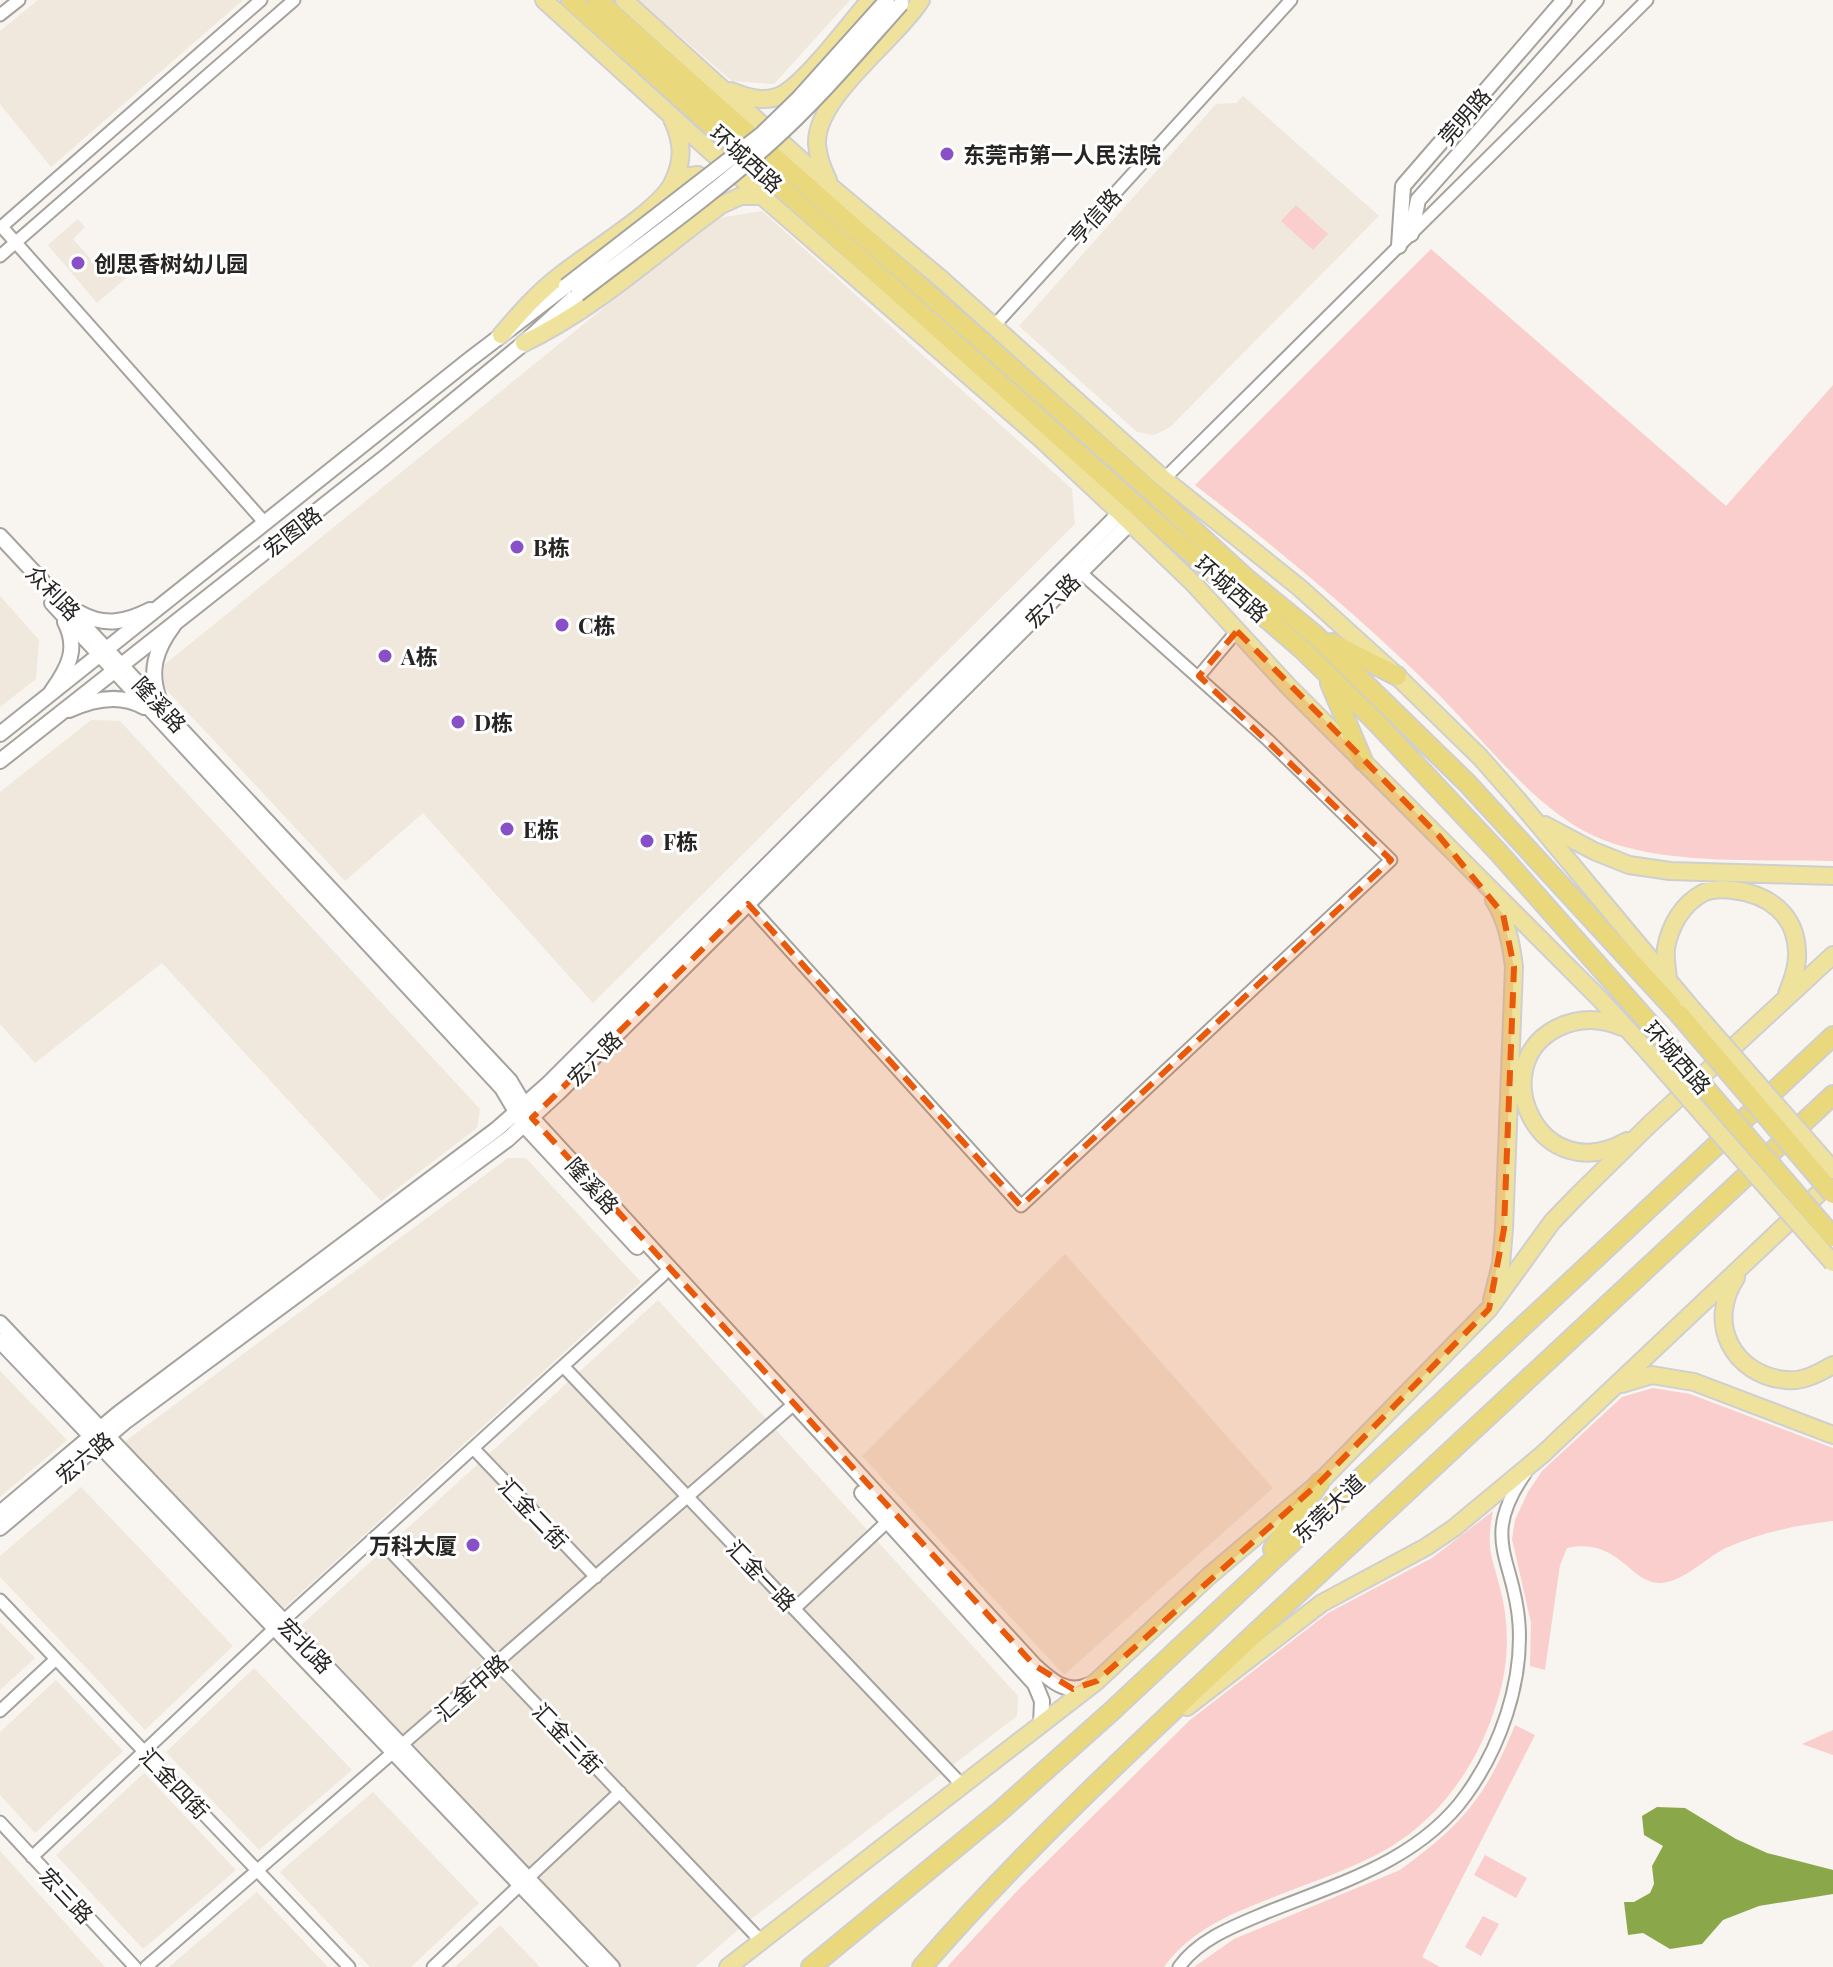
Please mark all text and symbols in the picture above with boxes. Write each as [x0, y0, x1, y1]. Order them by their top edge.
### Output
street label: 莞明路 [1431, 81, 1497, 151]
street label: 环城西路 [704, 117, 790, 199]
place label: 东莞市第一人民法院 [963, 139, 1161, 169]
marker: 东莞市第一人民法院 [938, 145, 956, 163]
street label: 亨信路 [1061, 181, 1127, 251]
place label: 创思香树幼儿园 [94, 248, 248, 278]
marker: 创思香树幼儿园 [69, 254, 87, 272]
street label: 宏图路 [257, 499, 327, 563]
place label: B栋 [533, 532, 570, 562]
marker: B栋 [508, 538, 526, 556]
street label: 环城西路 [1189, 548, 1275, 628]
street label: 众利路 [20, 558, 88, 626]
street label: 宏六路 [1018, 566, 1086, 634]
place label: C栋 [578, 610, 616, 640]
marker: C栋 [553, 616, 571, 634]
place label: A栋 [400, 641, 438, 671]
marker: A栋 [376, 647, 394, 665]
street label: 隆溪路 [127, 670, 193, 738]
place label: D栋 [474, 707, 513, 737]
marker: D栋 [449, 713, 467, 731]
place label: E栋 [523, 814, 559, 844]
marker: E栋 [498, 820, 516, 838]
place label: F栋 [663, 826, 698, 856]
marker: F栋 [638, 832, 656, 850]
street label: 环城西路 [1638, 1014, 1718, 1100]
street label: 宏六路 [560, 1024, 628, 1092]
street label: 隆溪路 [560, 1150, 626, 1220]
street label: 宏六路 [49, 1424, 119, 1490]
street label: 东莞大道 [1286, 1467, 1370, 1549]
street label: 汇金二街 [493, 1471, 575, 1555]
place label: 万科大厦 [369, 1530, 457, 1560]
street label: 汇金一路 [721, 1533, 803, 1617]
marker: 万科大厦 [464, 1536, 482, 1554]
street label: 宏北路 [272, 1611, 340, 1679]
street label: 汇金中路 [428, 1647, 514, 1727]
street label: 汇金三街 [527, 1696, 609, 1780]
street label: 汇金四街 [134, 1741, 216, 1825]
street label: 宏三路 [34, 1861, 100, 1929]

